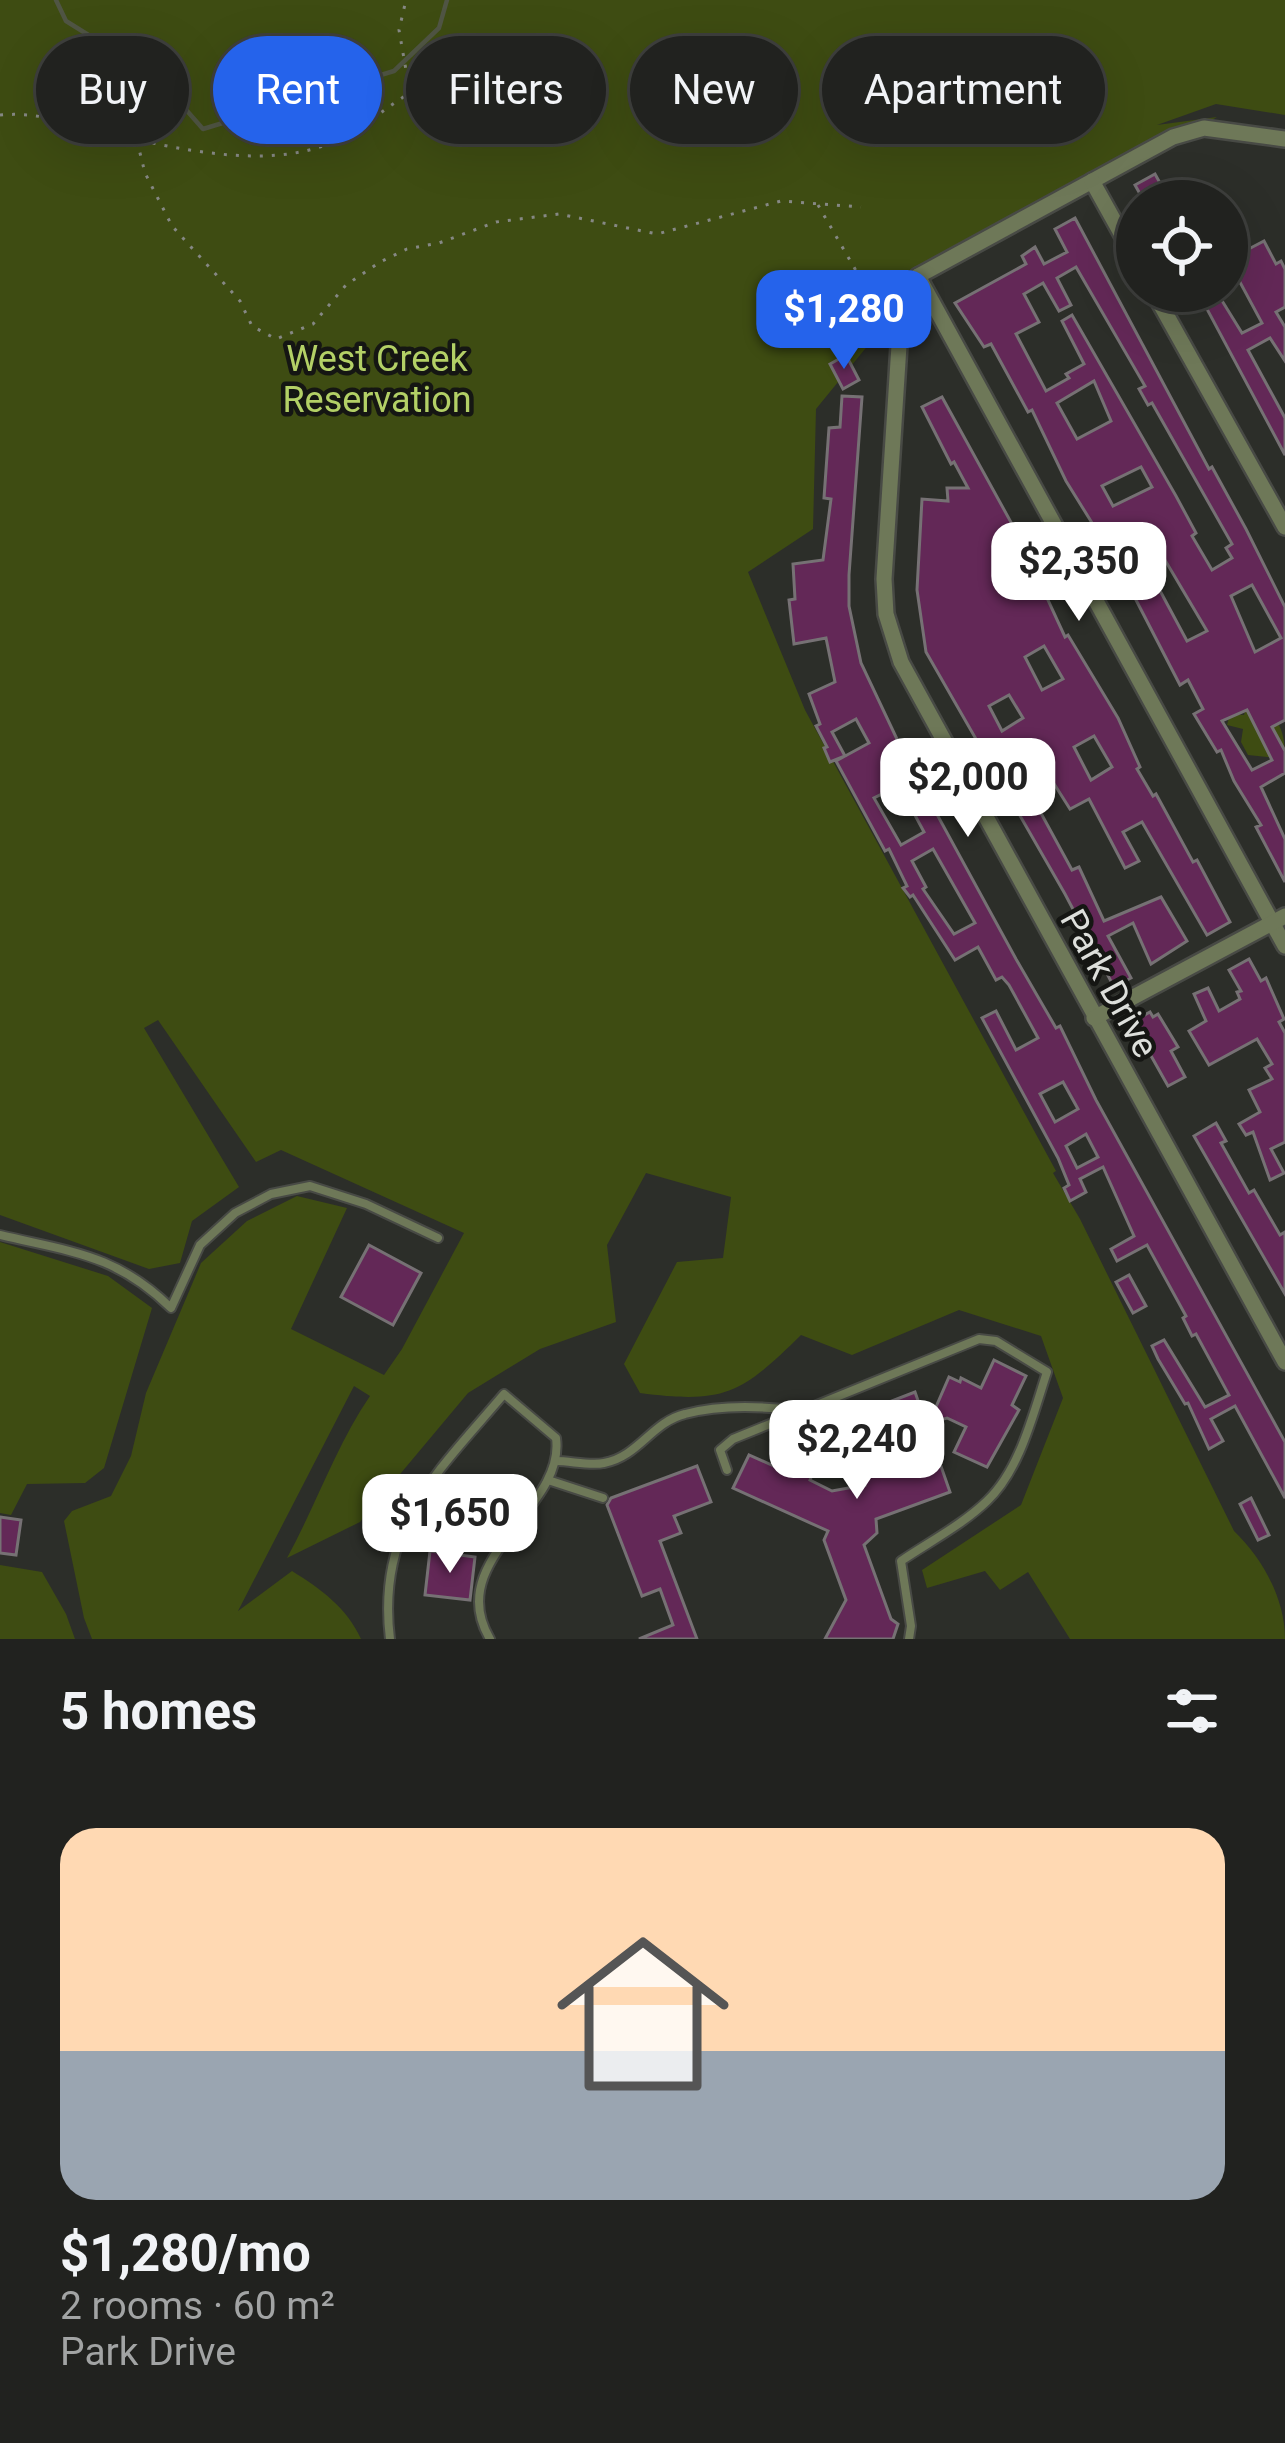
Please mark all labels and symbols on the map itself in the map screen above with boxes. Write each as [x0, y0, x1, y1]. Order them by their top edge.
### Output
pin: $1,280 [746, 270, 942, 372]
park label: West Creek Reservation [282, 338, 472, 421]
pin: $2,350 [981, 522, 1177, 624]
pin: $2,000 [870, 738, 1066, 840]
street label: Park Drive [1051, 902, 1167, 1065]
pin: $2,240 [759, 1400, 955, 1502]
pin: $1,650 [352, 1474, 548, 1576]

